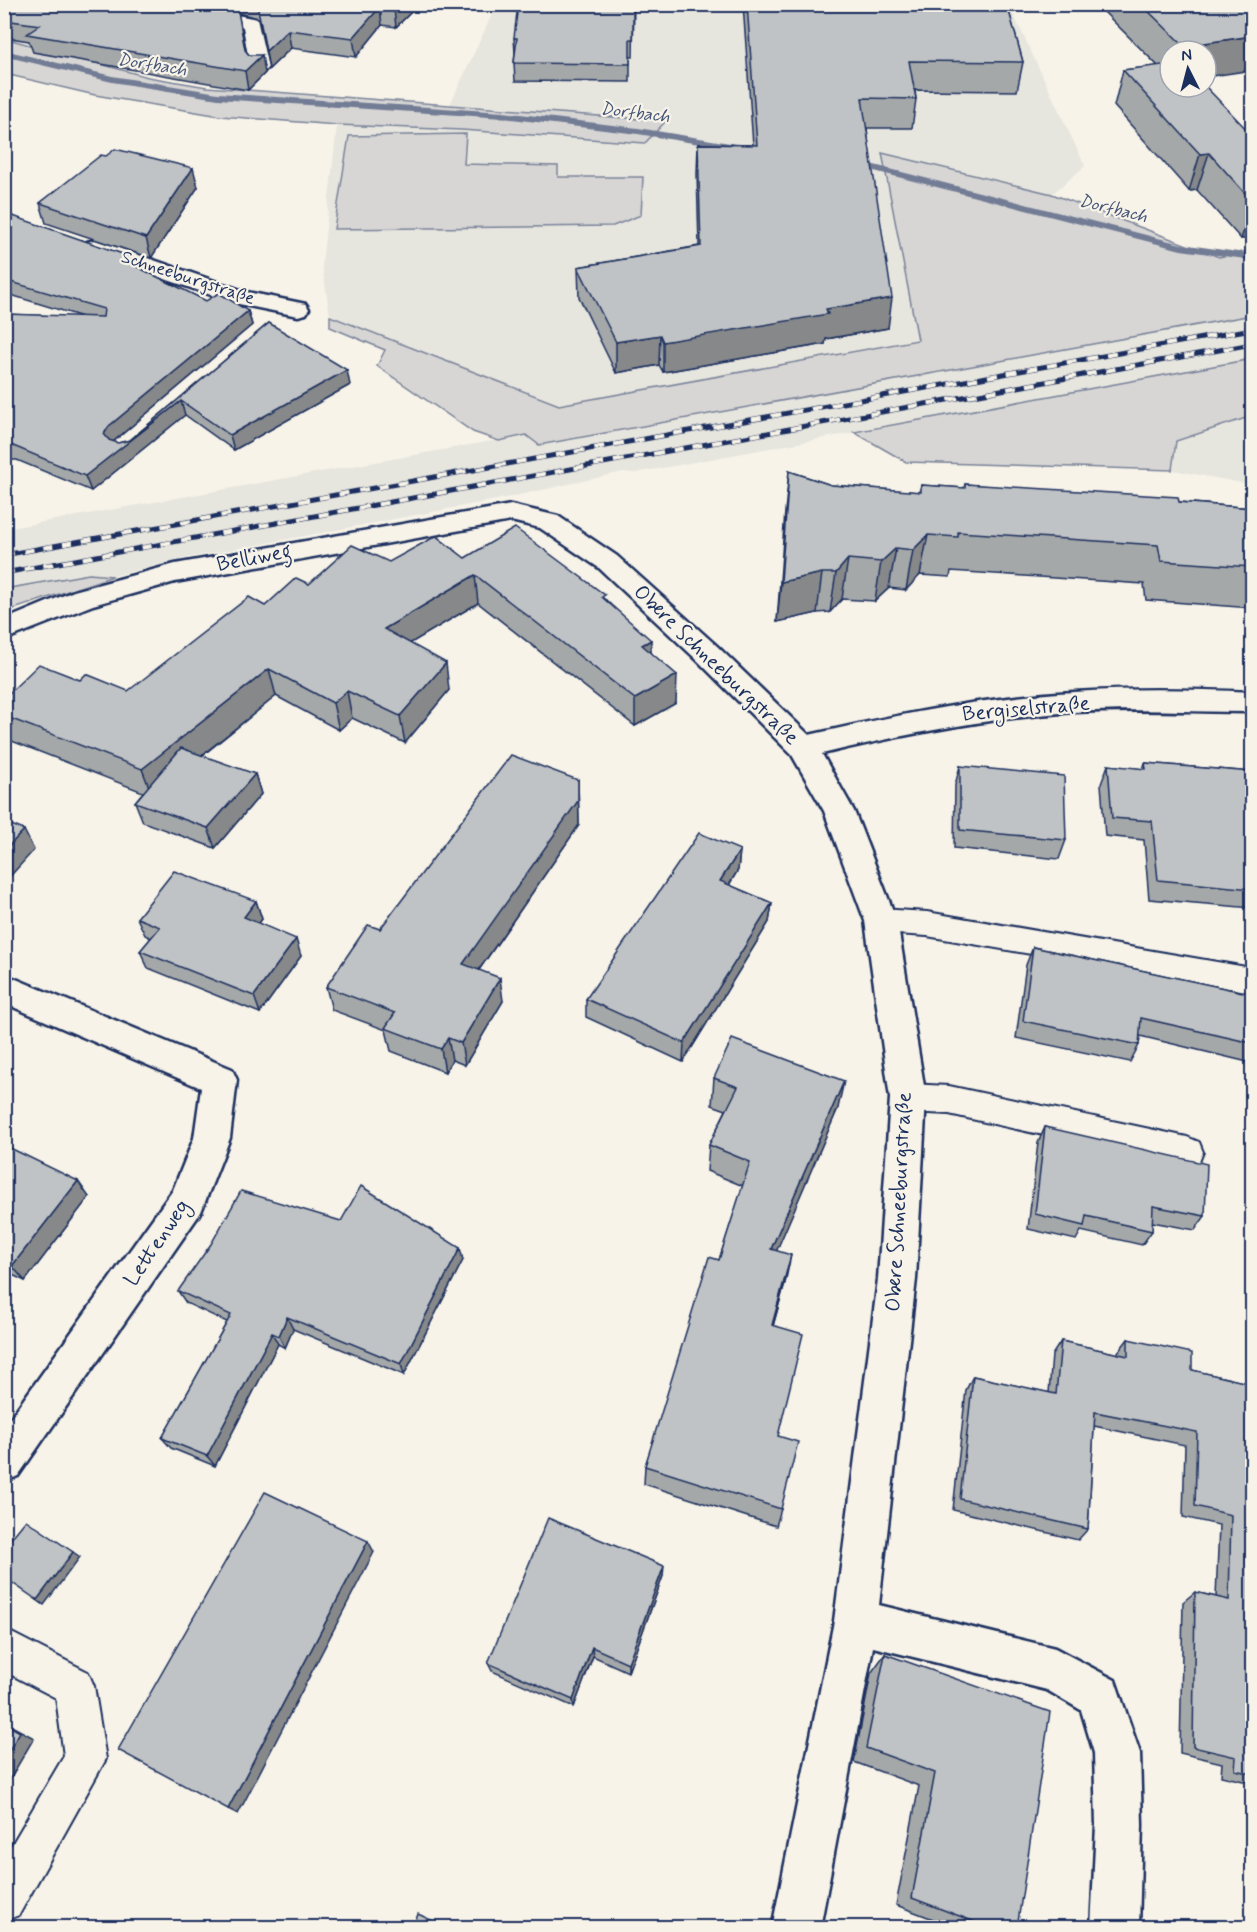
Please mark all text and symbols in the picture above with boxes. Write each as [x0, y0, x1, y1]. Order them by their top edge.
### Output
north arrow [1158, 39, 1218, 99]
text: N [1180, 45, 1193, 67]
water label: Dorfbach [116, 48, 189, 82]
water label: Dorfbach [599, 97, 671, 129]
water label: Dorfbach [1076, 189, 1150, 229]
street label: Schneeburgstraße [118, 245, 258, 311]
street label: Belliweg [214, 537, 294, 581]
street label: Obere Schneeburgstraße [627, 579, 805, 751]
street label: Bergiselstraße [961, 689, 1091, 730]
street label: Obere Schneeburgstraße [879, 1091, 919, 1313]
street label: Lettenweg [118, 1194, 197, 1292]

